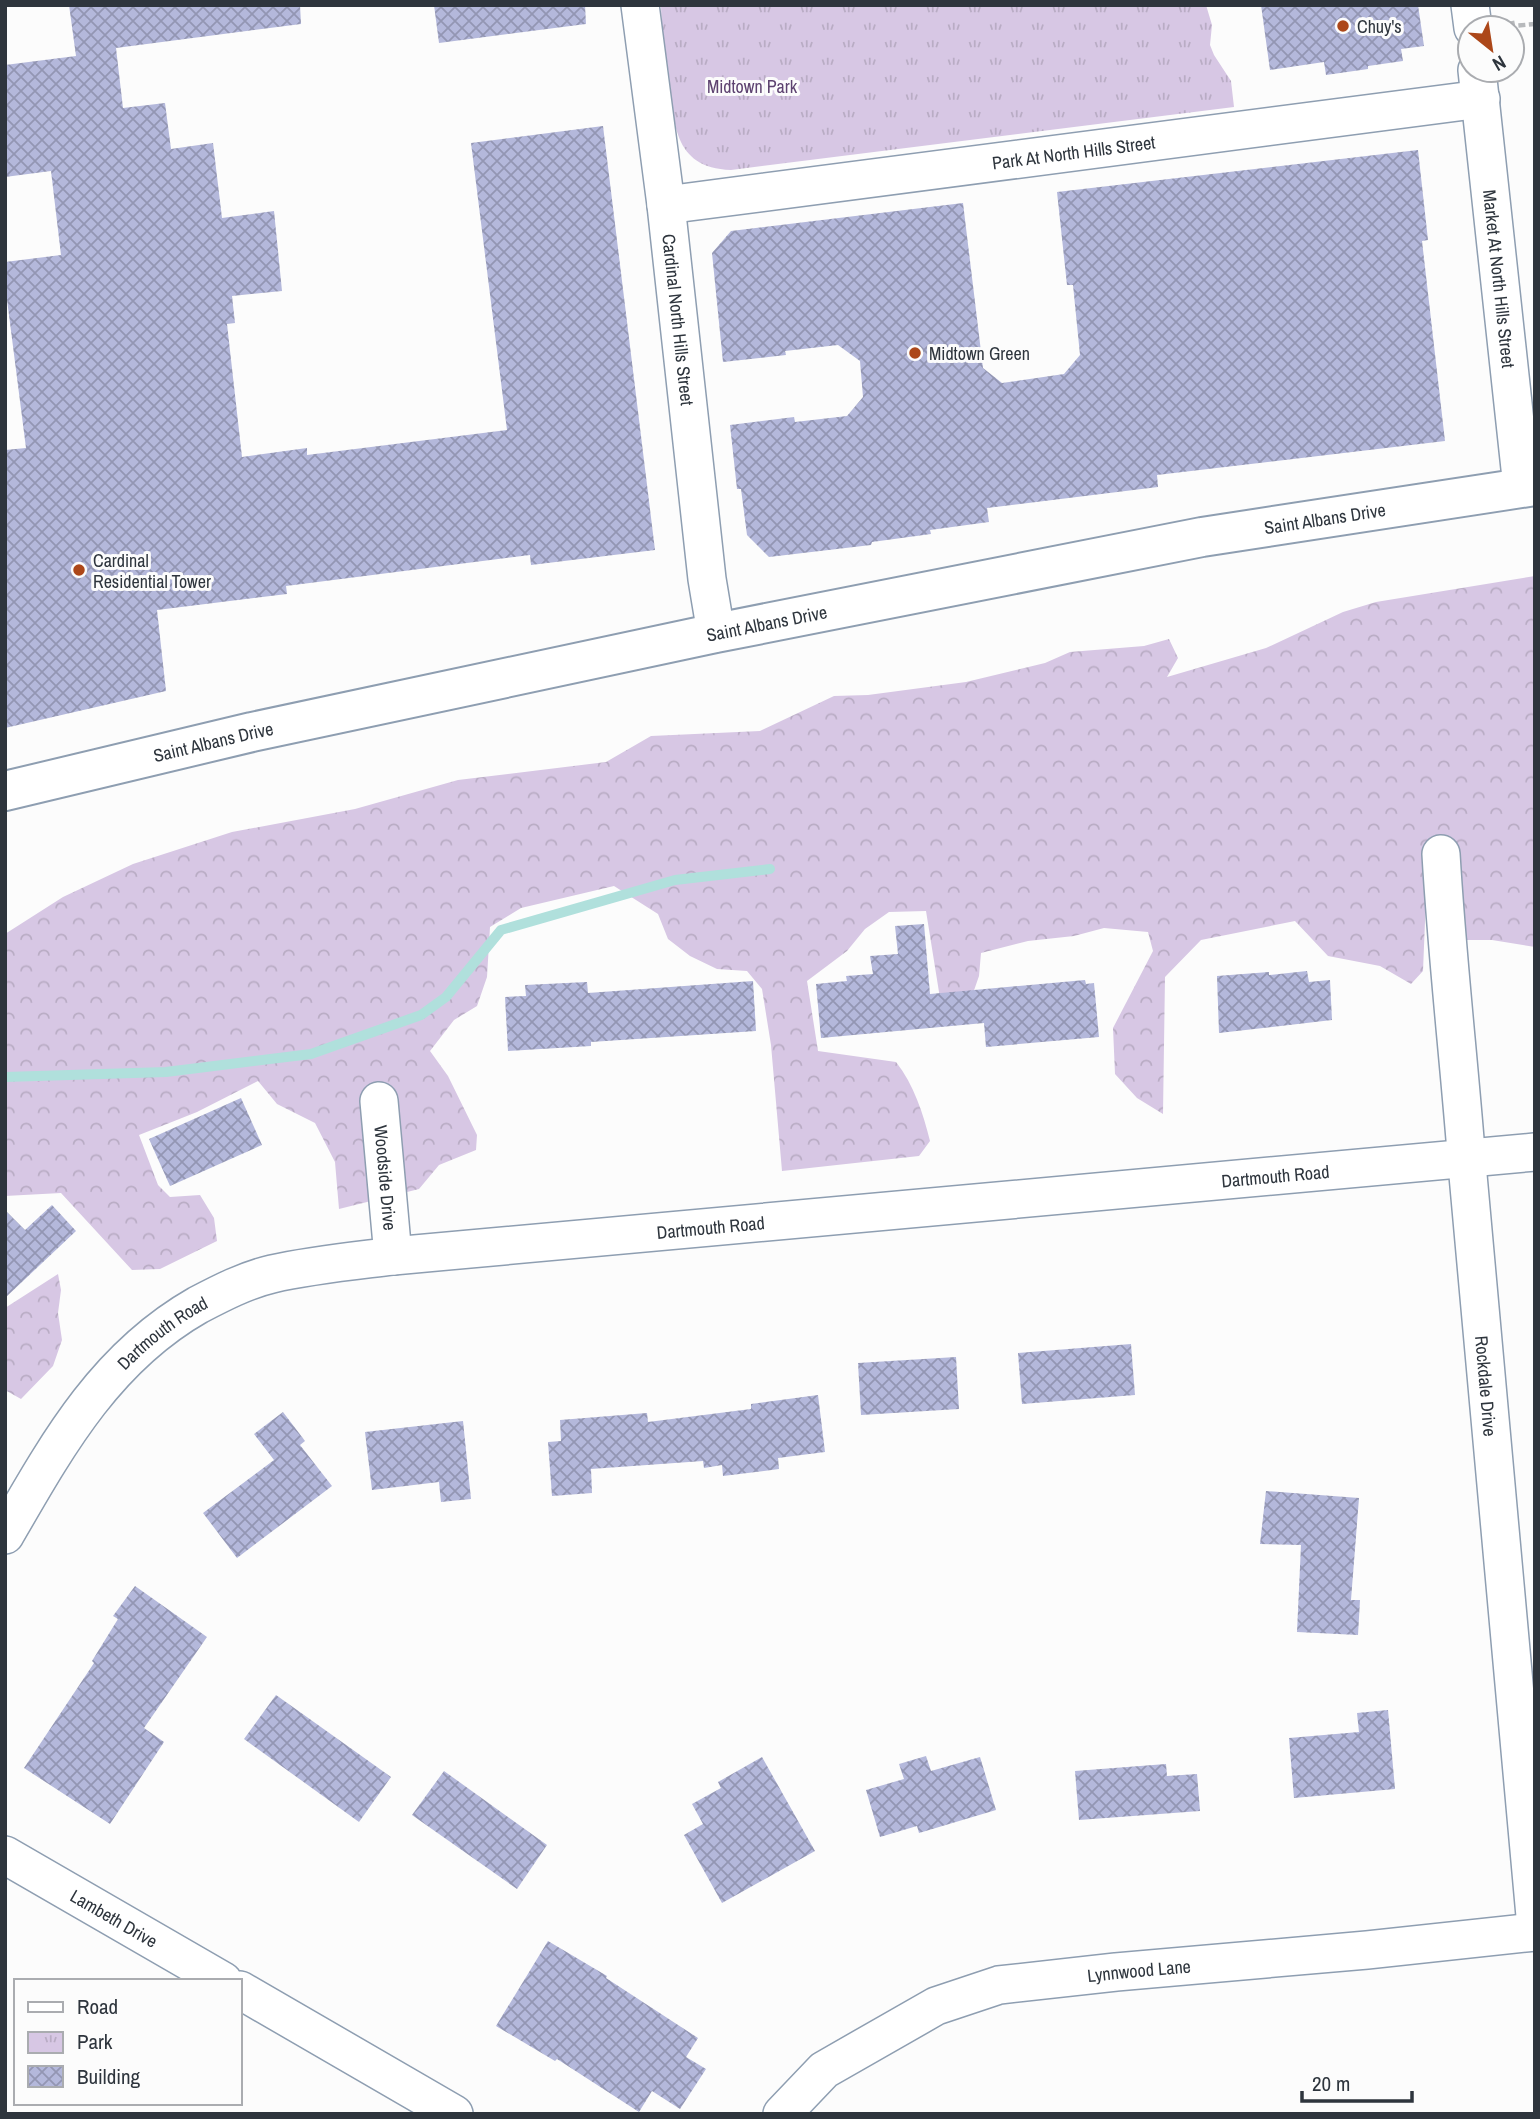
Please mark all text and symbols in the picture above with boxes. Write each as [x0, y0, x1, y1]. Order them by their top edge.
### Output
place label: Chuy's [1357, 14, 1402, 39]
north arrow [1456, 14, 1526, 84]
marker: Chuy's [1335, 18, 1351, 34]
text: N [1488, 50, 1511, 78]
park label: Midtown Park [707, 74, 798, 99]
street label: Park At North Hills Street [991, 129, 1157, 175]
street label: Market At North Hills Street [1477, 188, 1522, 369]
street label: Cardinal North Hills Street [657, 233, 700, 407]
place label: Midtown Green [929, 341, 1030, 366]
marker: Midtown Green [907, 345, 923, 361]
street label: Saint Albans Drive [1262, 497, 1387, 540]
place label: Cardinal Residential Tower [93, 548, 211, 594]
marker: Cardinal Residential Tower [71, 562, 87, 578]
street label: Saint Albans Drive [704, 599, 829, 647]
street label: Saint Albans Drive [151, 715, 275, 768]
street label: Woodside Drive [369, 1124, 403, 1231]
street label: Dartmouth Road [1220, 1158, 1330, 1193]
street label: Dartmouth Road [656, 1210, 766, 1244]
street label: Dartmouth Road [111, 1290, 212, 1375]
street label: Rockdale Drive [1470, 1335, 1503, 1437]
street label: Lambeth Drive [66, 1883, 162, 1953]
street label: Lynnwood Lane [1086, 1953, 1192, 1988]
legend [14, 1979, 242, 2105]
text: Road [77, 1992, 118, 2021]
text: Park [77, 2027, 113, 2056]
scale bar [1302, 2060, 1412, 2104]
text: Building [77, 2062, 141, 2091]
text: 20 m [1312, 2069, 1350, 2098]

